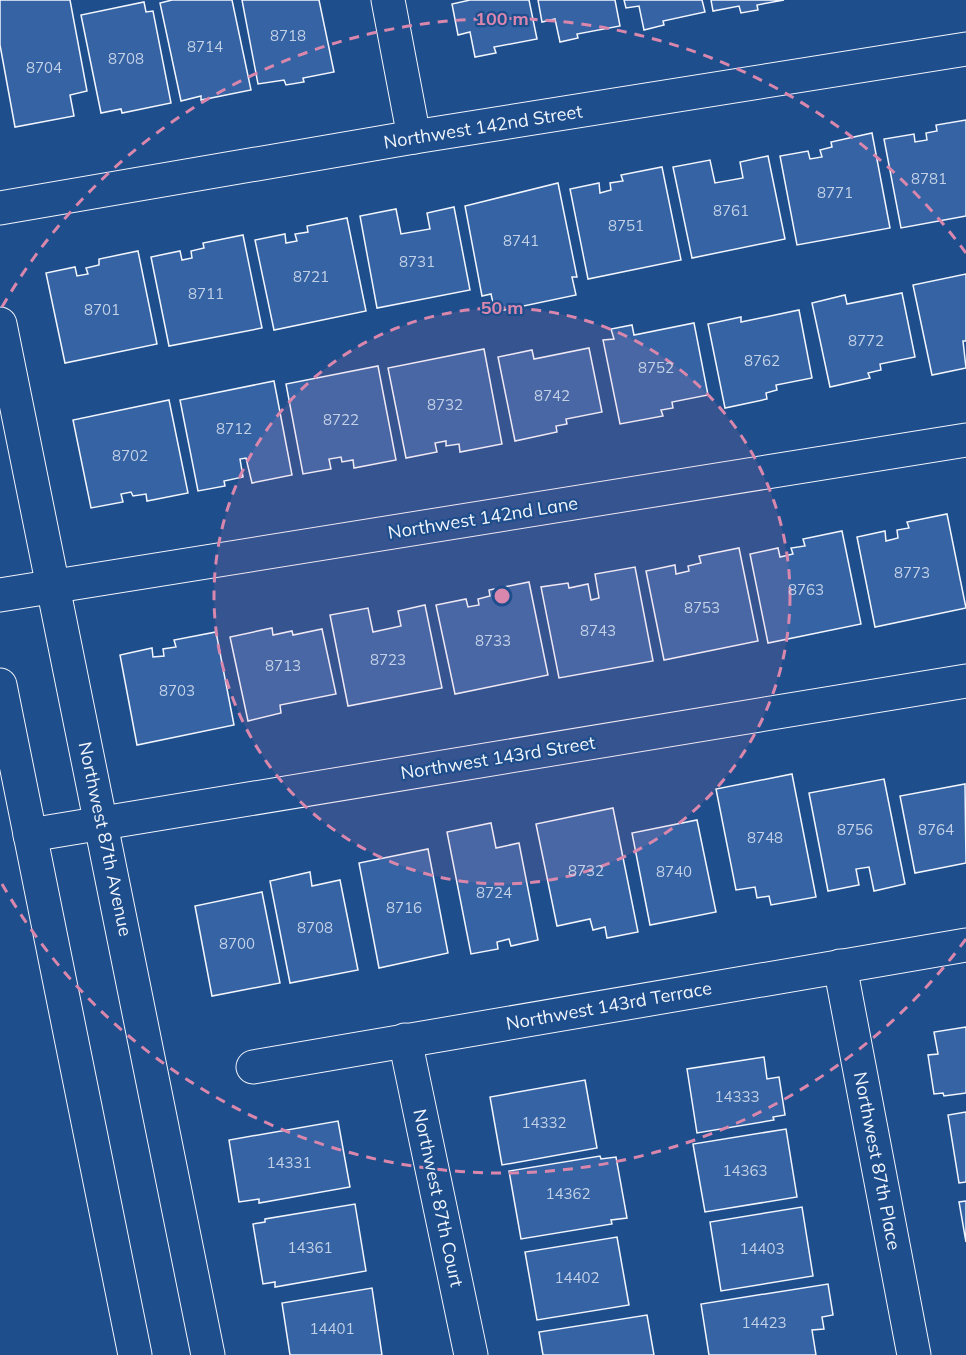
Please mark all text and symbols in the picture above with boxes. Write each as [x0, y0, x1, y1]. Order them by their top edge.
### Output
text: 100 m [475, 7, 529, 30]
house number: 8718 [270, 26, 306, 45]
house number: 8714 [187, 37, 223, 56]
house number: 8708 [108, 49, 144, 68]
house number: 8704 [26, 58, 62, 77]
street label: Northwest 142nd Street [382, 99, 584, 154]
house number: 8781 [911, 169, 947, 188]
house number: 8771 [817, 183, 853, 202]
house number: 8761 [713, 201, 749, 220]
house number: 8751 [608, 216, 644, 235]
house number: 8741 [503, 231, 539, 250]
house number: 8731 [399, 252, 435, 271]
house number: 8721 [293, 267, 329, 286]
house number: 8711 [188, 284, 224, 303]
text: 50 m [481, 296, 523, 319]
house number: 8701 [84, 300, 120, 319]
house number: 8772 [848, 331, 884, 350]
house number: 8762 [744, 351, 780, 370]
house number: 8752 [638, 358, 674, 377]
house number: 8742 [534, 386, 570, 405]
house number: 8732 [427, 395, 463, 414]
house number: 8722 [323, 410, 359, 429]
house number: 8712 [216, 419, 252, 438]
house number: 8702 [112, 446, 148, 465]
street label: Northwest 142nd Lane [386, 491, 580, 544]
house number: 8773 [894, 563, 930, 582]
house number: 8763 [788, 580, 824, 599]
centre of rings [492, 586, 512, 606]
house number: 8753 [684, 598, 720, 617]
house number: 8743 [580, 621, 616, 640]
house number: 8733 [475, 631, 511, 650]
house number: 8723 [370, 650, 406, 669]
house number: 8713 [265, 656, 301, 675]
house number: 8703 [159, 681, 195, 700]
street label: Northwest 143rd Street [399, 731, 597, 784]
street label: Northwest 87th Avenue [74, 739, 137, 938]
house number: 8756 [837, 820, 873, 839]
house number: 8764 [918, 820, 954, 839]
house number: 8748 [747, 828, 783, 847]
house number: 8732 [568, 861, 604, 880]
house number: 8740 [656, 862, 692, 881]
house number: 8724 [476, 883, 512, 902]
house number: 8716 [386, 898, 422, 917]
house number: 8708 [297, 918, 333, 937]
house number: 8700 [219, 934, 255, 953]
street label: Northwest 143rd Terrace [504, 976, 714, 1035]
street label: Northwest 87th Place [849, 1070, 906, 1252]
house number: 14333 [714, 1087, 760, 1106]
street label: Northwest 87th Court [408, 1107, 469, 1289]
house number: 14332 [521, 1113, 567, 1132]
house number: 14331 [266, 1153, 312, 1172]
house number: 14363 [722, 1161, 768, 1180]
house number: 14362 [545, 1184, 591, 1203]
house number: 14361 [287, 1238, 333, 1257]
house number: 14403 [739, 1239, 785, 1258]
house number: 14402 [554, 1268, 600, 1287]
house number: 14423 [741, 1313, 787, 1332]
house number: 14401 [309, 1319, 355, 1338]

